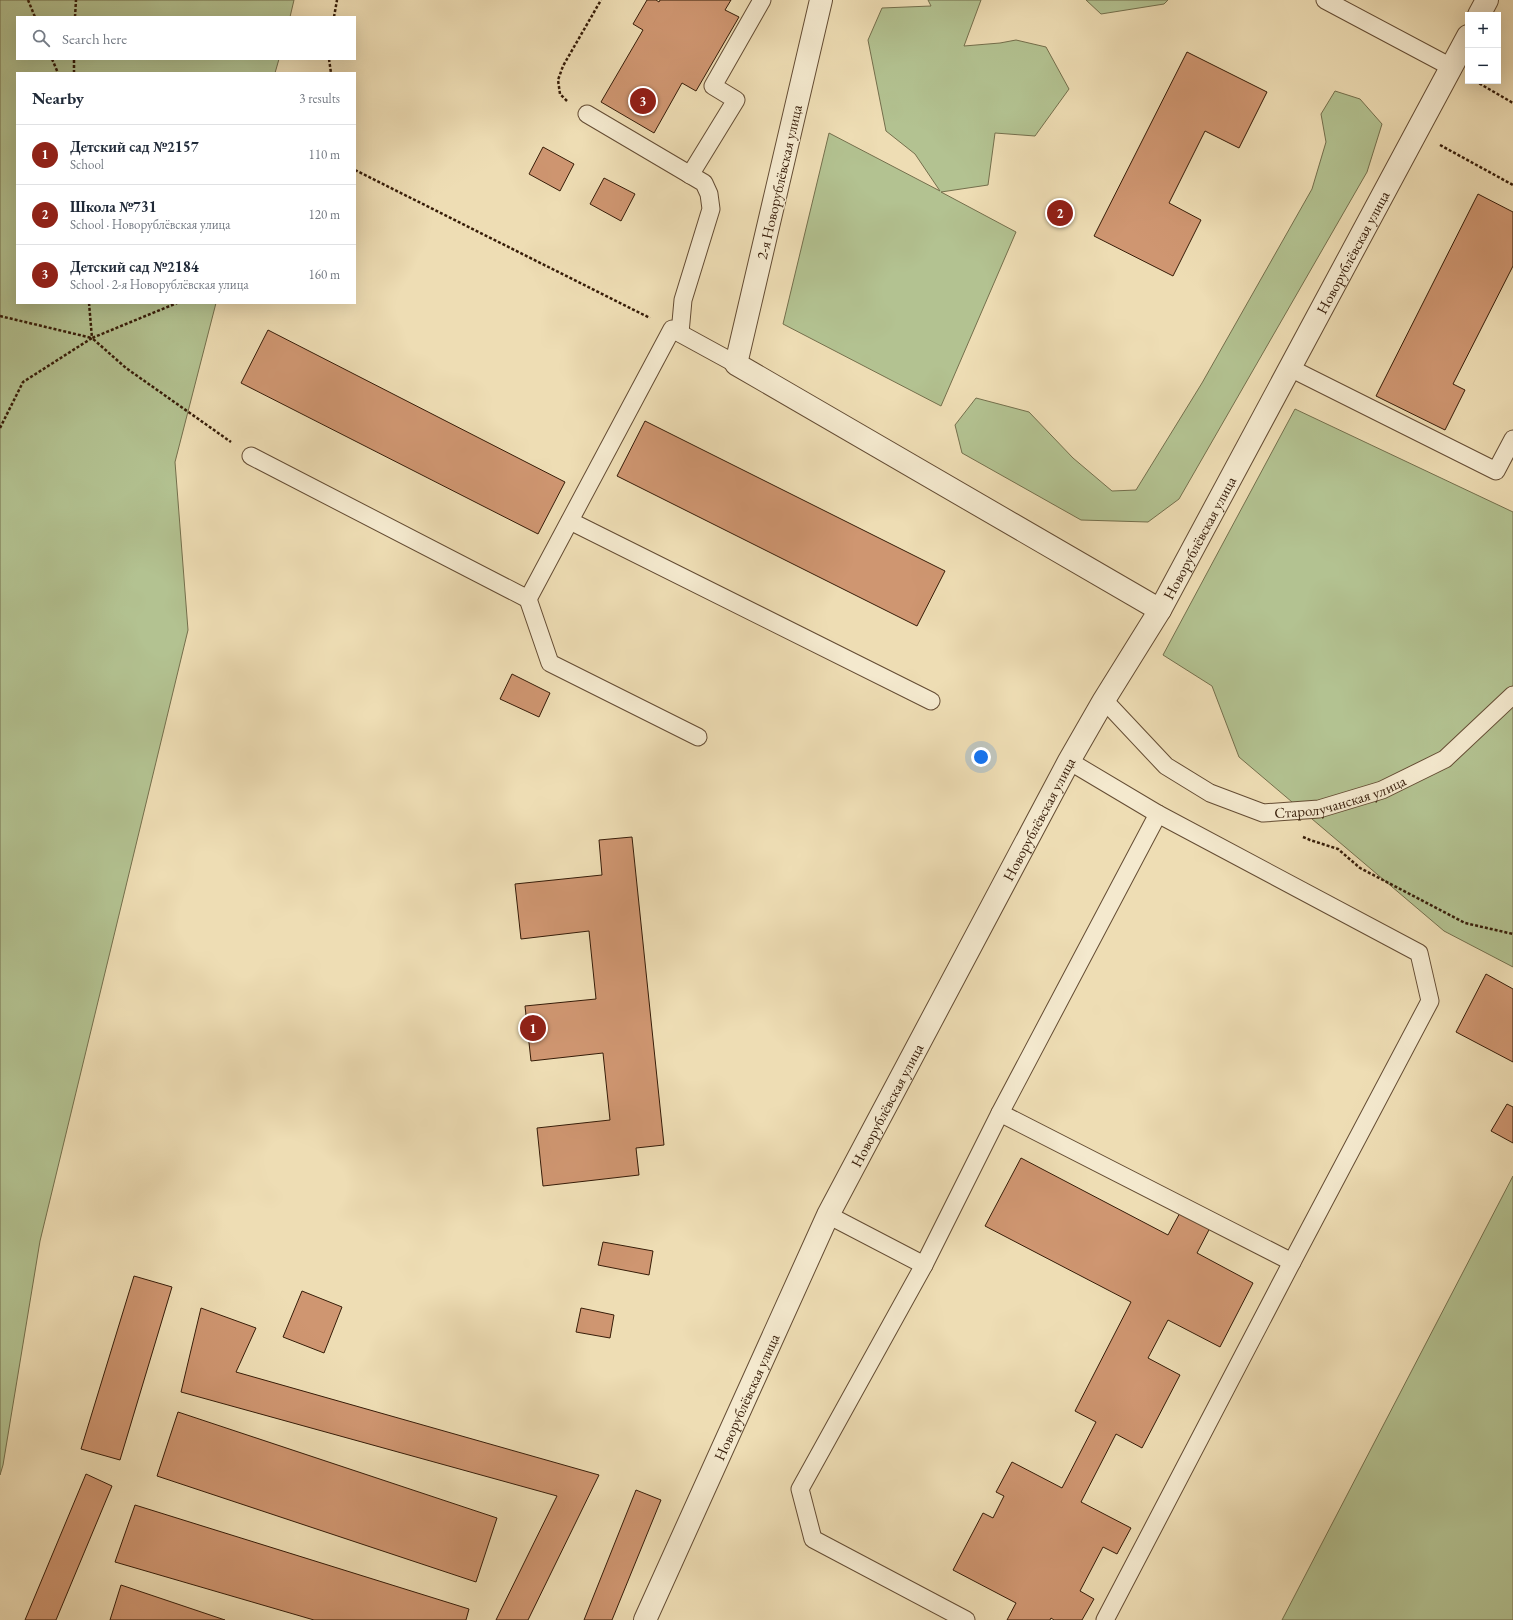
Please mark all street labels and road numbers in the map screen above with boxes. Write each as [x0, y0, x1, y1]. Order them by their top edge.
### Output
street label: 2-я Новорублёвская улица [752, 103, 806, 261]
street label: Новорублёвская улица [1311, 187, 1393, 317]
street label: Новорублёвская улица [1158, 473, 1240, 602]
street label: Новорублёвская улица [998, 754, 1079, 884]
street label: Старолучанская улица [1274, 770, 1409, 822]
street label: Новорублёвская улица [846, 1040, 927, 1170]
street label: Новорублёвская улица [709, 1330, 783, 1463]

